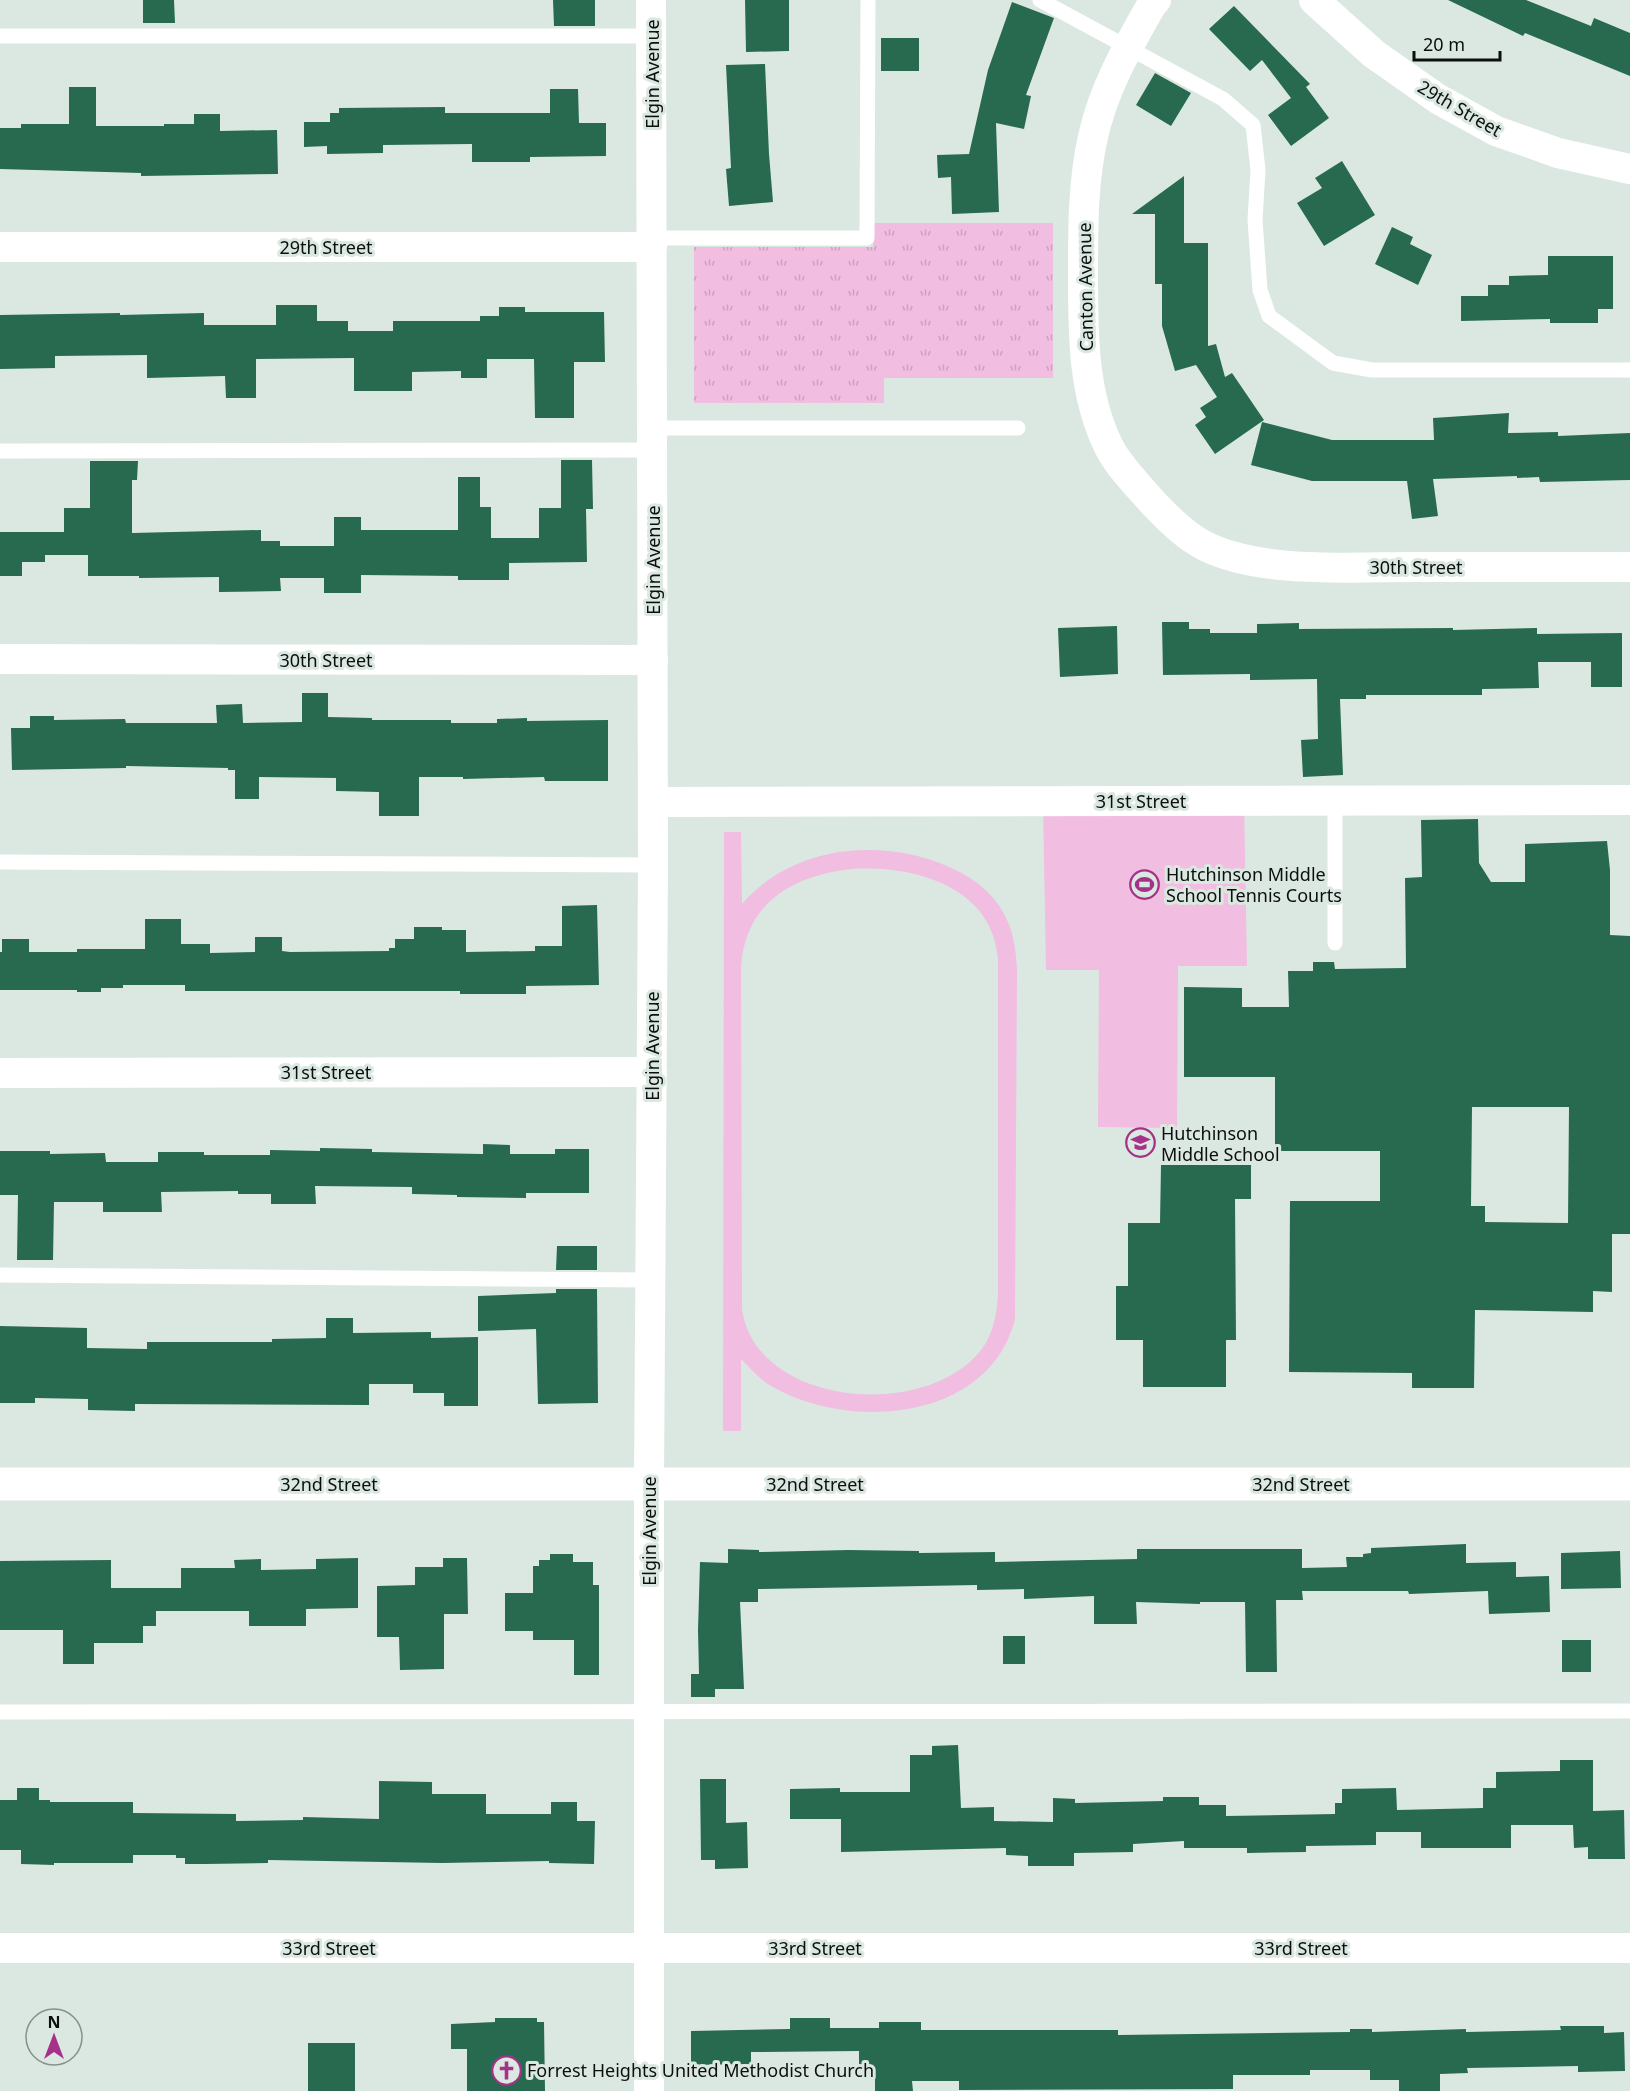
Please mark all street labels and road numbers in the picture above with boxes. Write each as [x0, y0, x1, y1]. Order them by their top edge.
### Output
street label: Elgin Avenue [640, 19, 664, 129]
street label: 29th Street [1414, 74, 1507, 142]
street label: Canton Avenue [1072, 222, 1098, 352]
street label: 29th Street [279, 235, 373, 259]
street label: Elgin Avenue [641, 505, 665, 615]
street label: 30th Street [1369, 555, 1463, 579]
street label: 30th Street [279, 648, 373, 672]
street label: 31st Street [1096, 789, 1187, 813]
street label: Elgin Avenue [640, 991, 664, 1101]
street label: 31st Street [281, 1060, 372, 1084]
street label: 32nd Street [280, 1472, 378, 1496]
street label: 32nd Street [766, 1472, 864, 1496]
street label: 32nd Street [1252, 1472, 1350, 1496]
street label: Elgin Avenue [637, 1476, 661, 1586]
street label: 33rd Street [282, 1936, 376, 1960]
street label: 33rd Street [768, 1936, 862, 1960]
street label: 33rd Street [1254, 1936, 1348, 1960]

